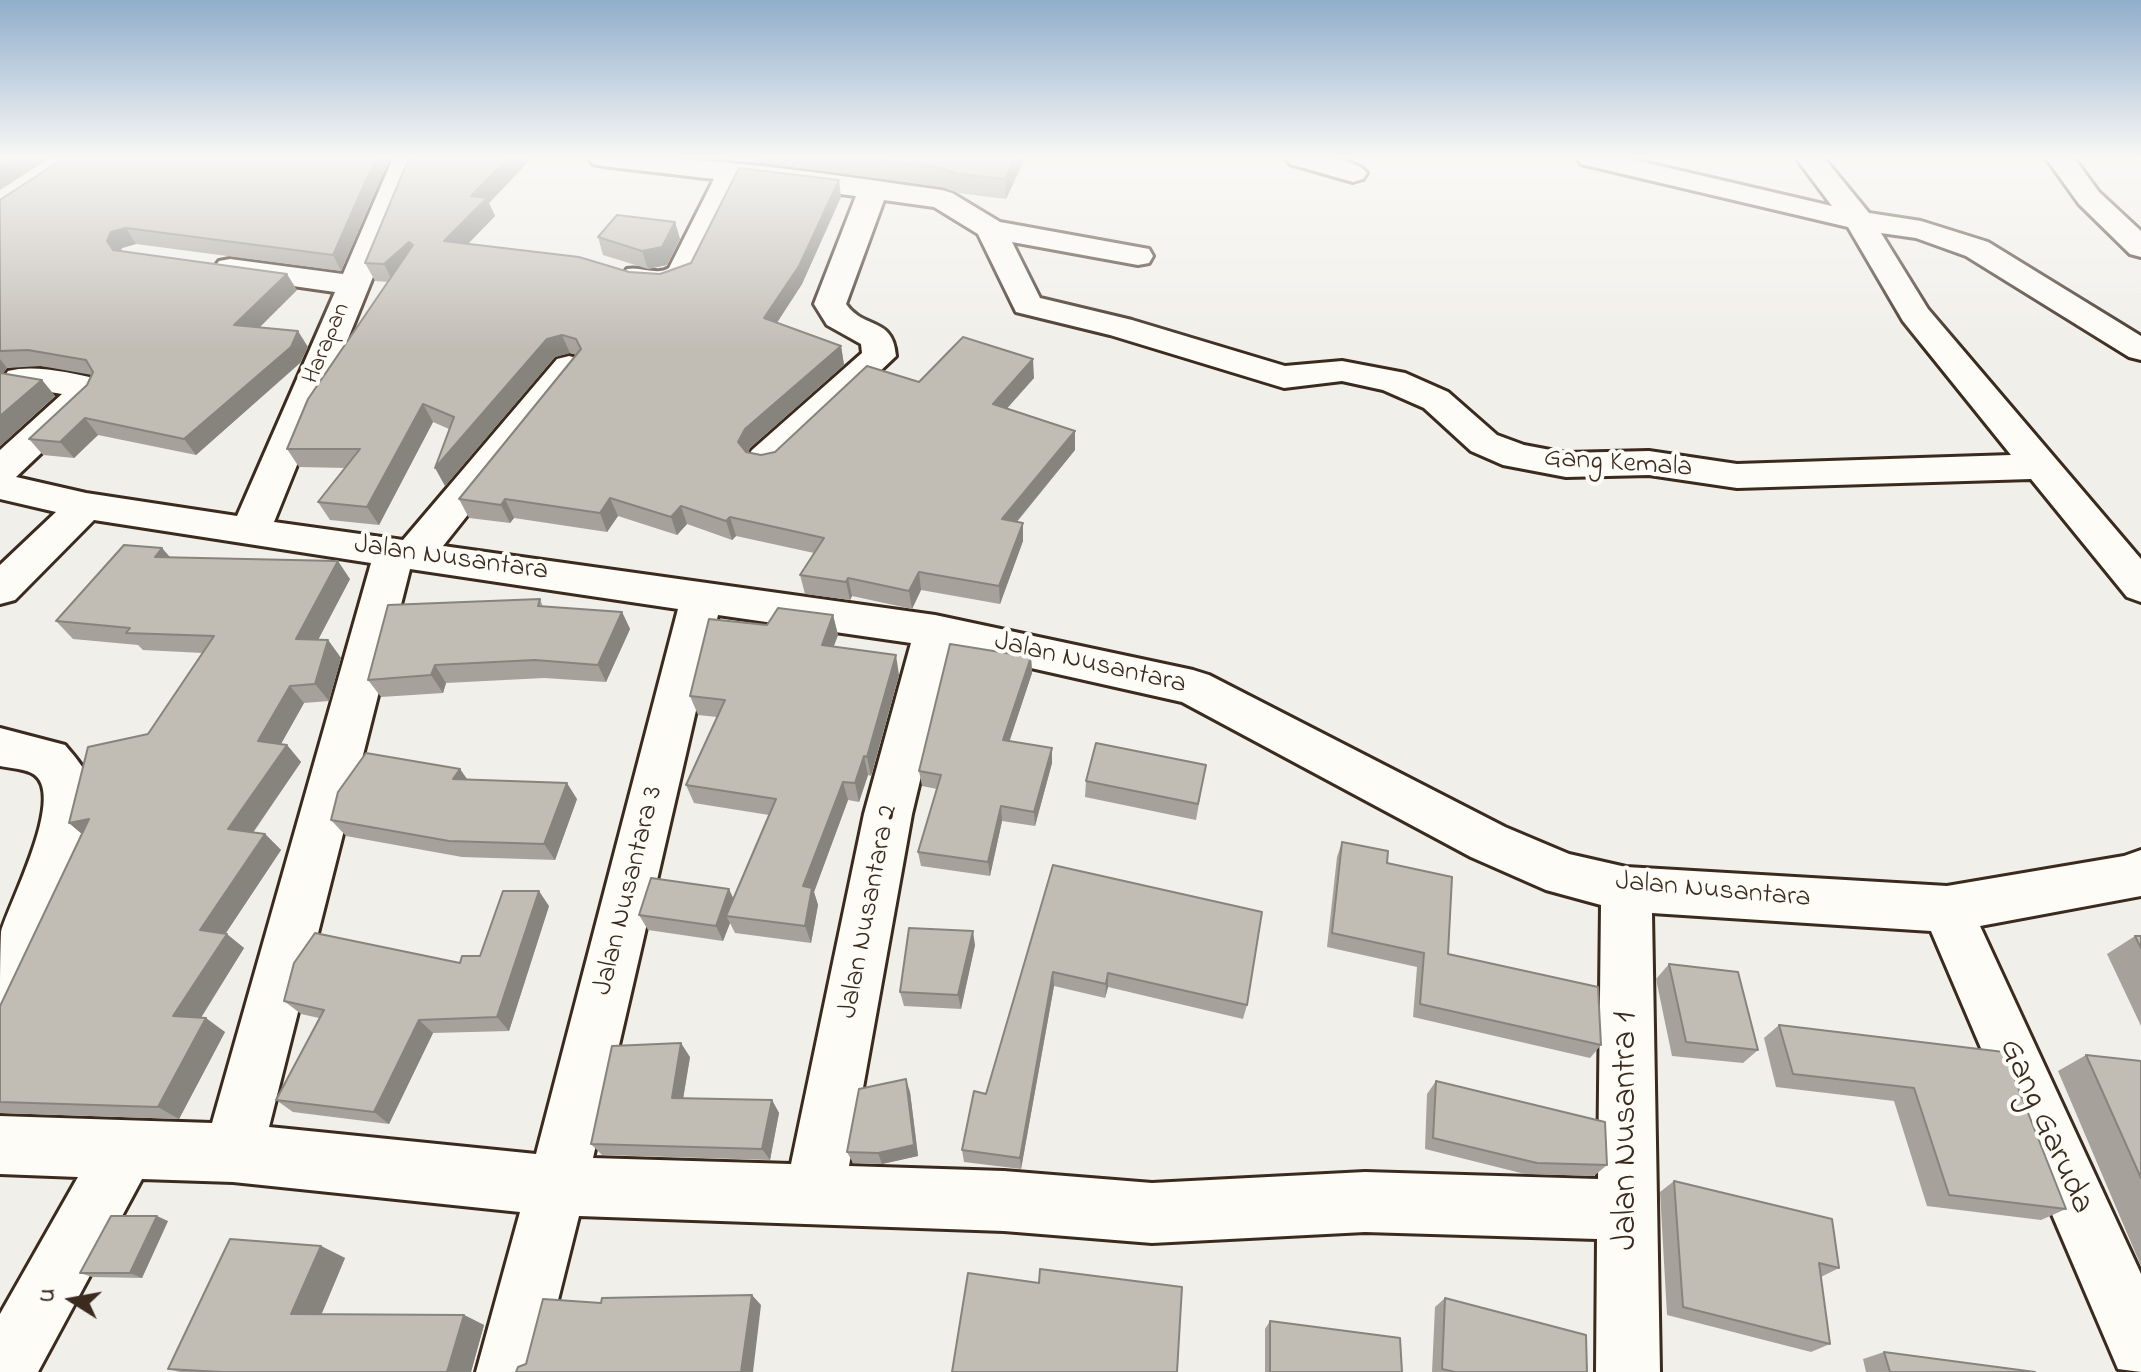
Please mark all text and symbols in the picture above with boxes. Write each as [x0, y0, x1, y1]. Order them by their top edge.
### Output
street label: Harapan [298, 299, 358, 389]
street label: Gang Kemala [1543, 443, 1693, 487]
street label: Jalan Nusantara [352, 530, 550, 590]
street label: Jalan Nusantara [991, 627, 1189, 703]
street label: Jalan Nusantara 3 [588, 783, 672, 999]
street label: Jalan Nusantara 2 [833, 802, 907, 1022]
street label: Jalan Nusantara [1614, 867, 1812, 917]
street label: Jalan Nusantra 1 [1608, 1012, 1648, 1250]
street label: Gang Garuda [1987, 1033, 2101, 1221]
north arrow [32, 1260, 112, 1340]
text: U [31, 1286, 65, 1305]

